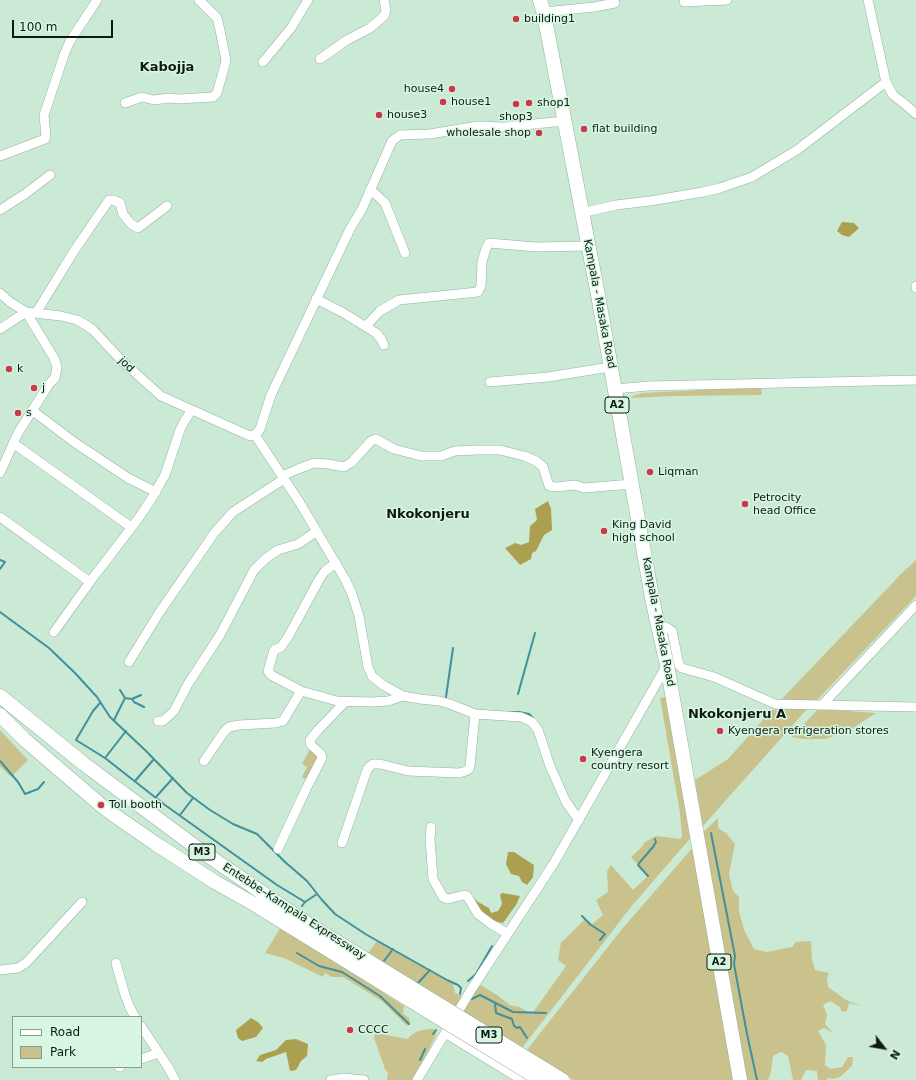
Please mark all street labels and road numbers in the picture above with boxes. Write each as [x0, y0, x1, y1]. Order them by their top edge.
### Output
street label: Kampala - Masaka Road [580, 238, 618, 370]
street label: jod [115, 354, 137, 376]
road number: A2 [605, 397, 629, 413]
street label: Kampala - Masaka Road [639, 556, 677, 688]
road number: M3 [189, 844, 215, 860]
street label: Entebbe–Kampala Expressway [220, 861, 368, 963]
road number: A2 [707, 954, 731, 970]
road number: M3 [476, 1027, 502, 1043]

